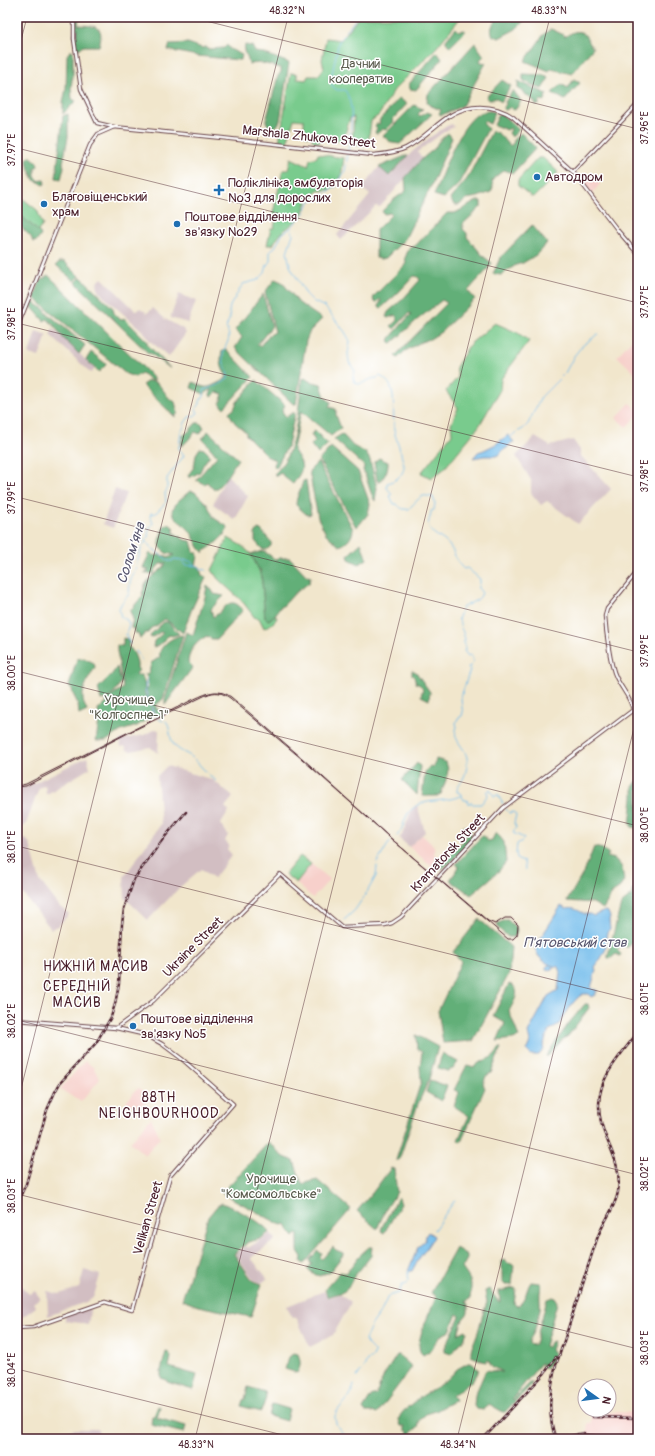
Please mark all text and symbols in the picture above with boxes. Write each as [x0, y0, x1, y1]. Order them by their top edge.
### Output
text: 48.32°N [269, 5, 305, 17]
text: 48.33°N [531, 5, 567, 17]
park label: Дачний кооператив [329, 56, 393, 87]
text: 37.96°E [639, 111, 651, 145]
street label: Marshala Zhukova Street [242, 122, 377, 152]
text: 37.97°E [6, 133, 18, 167]
place label: Автодром [545, 169, 603, 185]
marker: Автодром [532, 172, 542, 182]
place label: Поліклініка, амбулаторія №3 для дорослих [228, 175, 363, 206]
marker: Поліклініка, амбулаторія №3 для дорослих [213, 184, 225, 196]
place label: Благовіщенський храм [52, 189, 148, 220]
marker: Благовіщенський храм [39, 199, 49, 209]
place label: Поштове відділення зв'язку №29 [185, 209, 297, 240]
marker: Поштове відділення зв'язку №29 [172, 219, 182, 229]
text: 37.97°E [639, 285, 651, 319]
text: 37.98°E [6, 308, 18, 340]
text: 37.98°E [639, 460, 651, 492]
text: 37.99°E [6, 482, 18, 514]
water label: Солом'яна [113, 519, 149, 586]
text: 37.99°E [639, 635, 651, 667]
text: 38.00°E [6, 655, 18, 691]
park label: Урочище "Колгоспне-1" [89, 692, 169, 723]
text: 38.00°E [639, 807, 651, 843]
street label: Kramatorsk Street [407, 810, 489, 896]
text: 38.01°E [6, 830, 18, 864]
street label: Ukraine Street [160, 913, 227, 980]
water label: П'ятовський став [523, 934, 628, 951]
district label: НИЖНІЙ МАСИВ [43, 958, 149, 975]
district label: СЕРЕДНІЙ МАСИВ [43, 978, 111, 1011]
text: 38.01°E [639, 982, 651, 1016]
text: 38.02°E [6, 1004, 18, 1038]
place label: Поштове відділення зв'язку №5 [141, 1011, 253, 1042]
marker: Поштове відділення зв'язку №5 [128, 1021, 138, 1031]
district label: 88TH NEIGHBOURHOOD [98, 1089, 220, 1122]
text: 38.02°E [639, 1157, 651, 1191]
park label: Урочище "Комсомольське" [220, 1171, 322, 1202]
street label: Velikan Street [130, 1178, 166, 1257]
text: 38.03°E [6, 1179, 18, 1213]
text: 38.03°E [639, 1331, 651, 1365]
text: 38.04°E [6, 1352, 18, 1388]
north arrow [577, 1378, 617, 1418]
text: N [599, 1395, 613, 1406]
text: 48.33°N [178, 1439, 214, 1451]
text: 48.34°N [440, 1439, 476, 1451]

